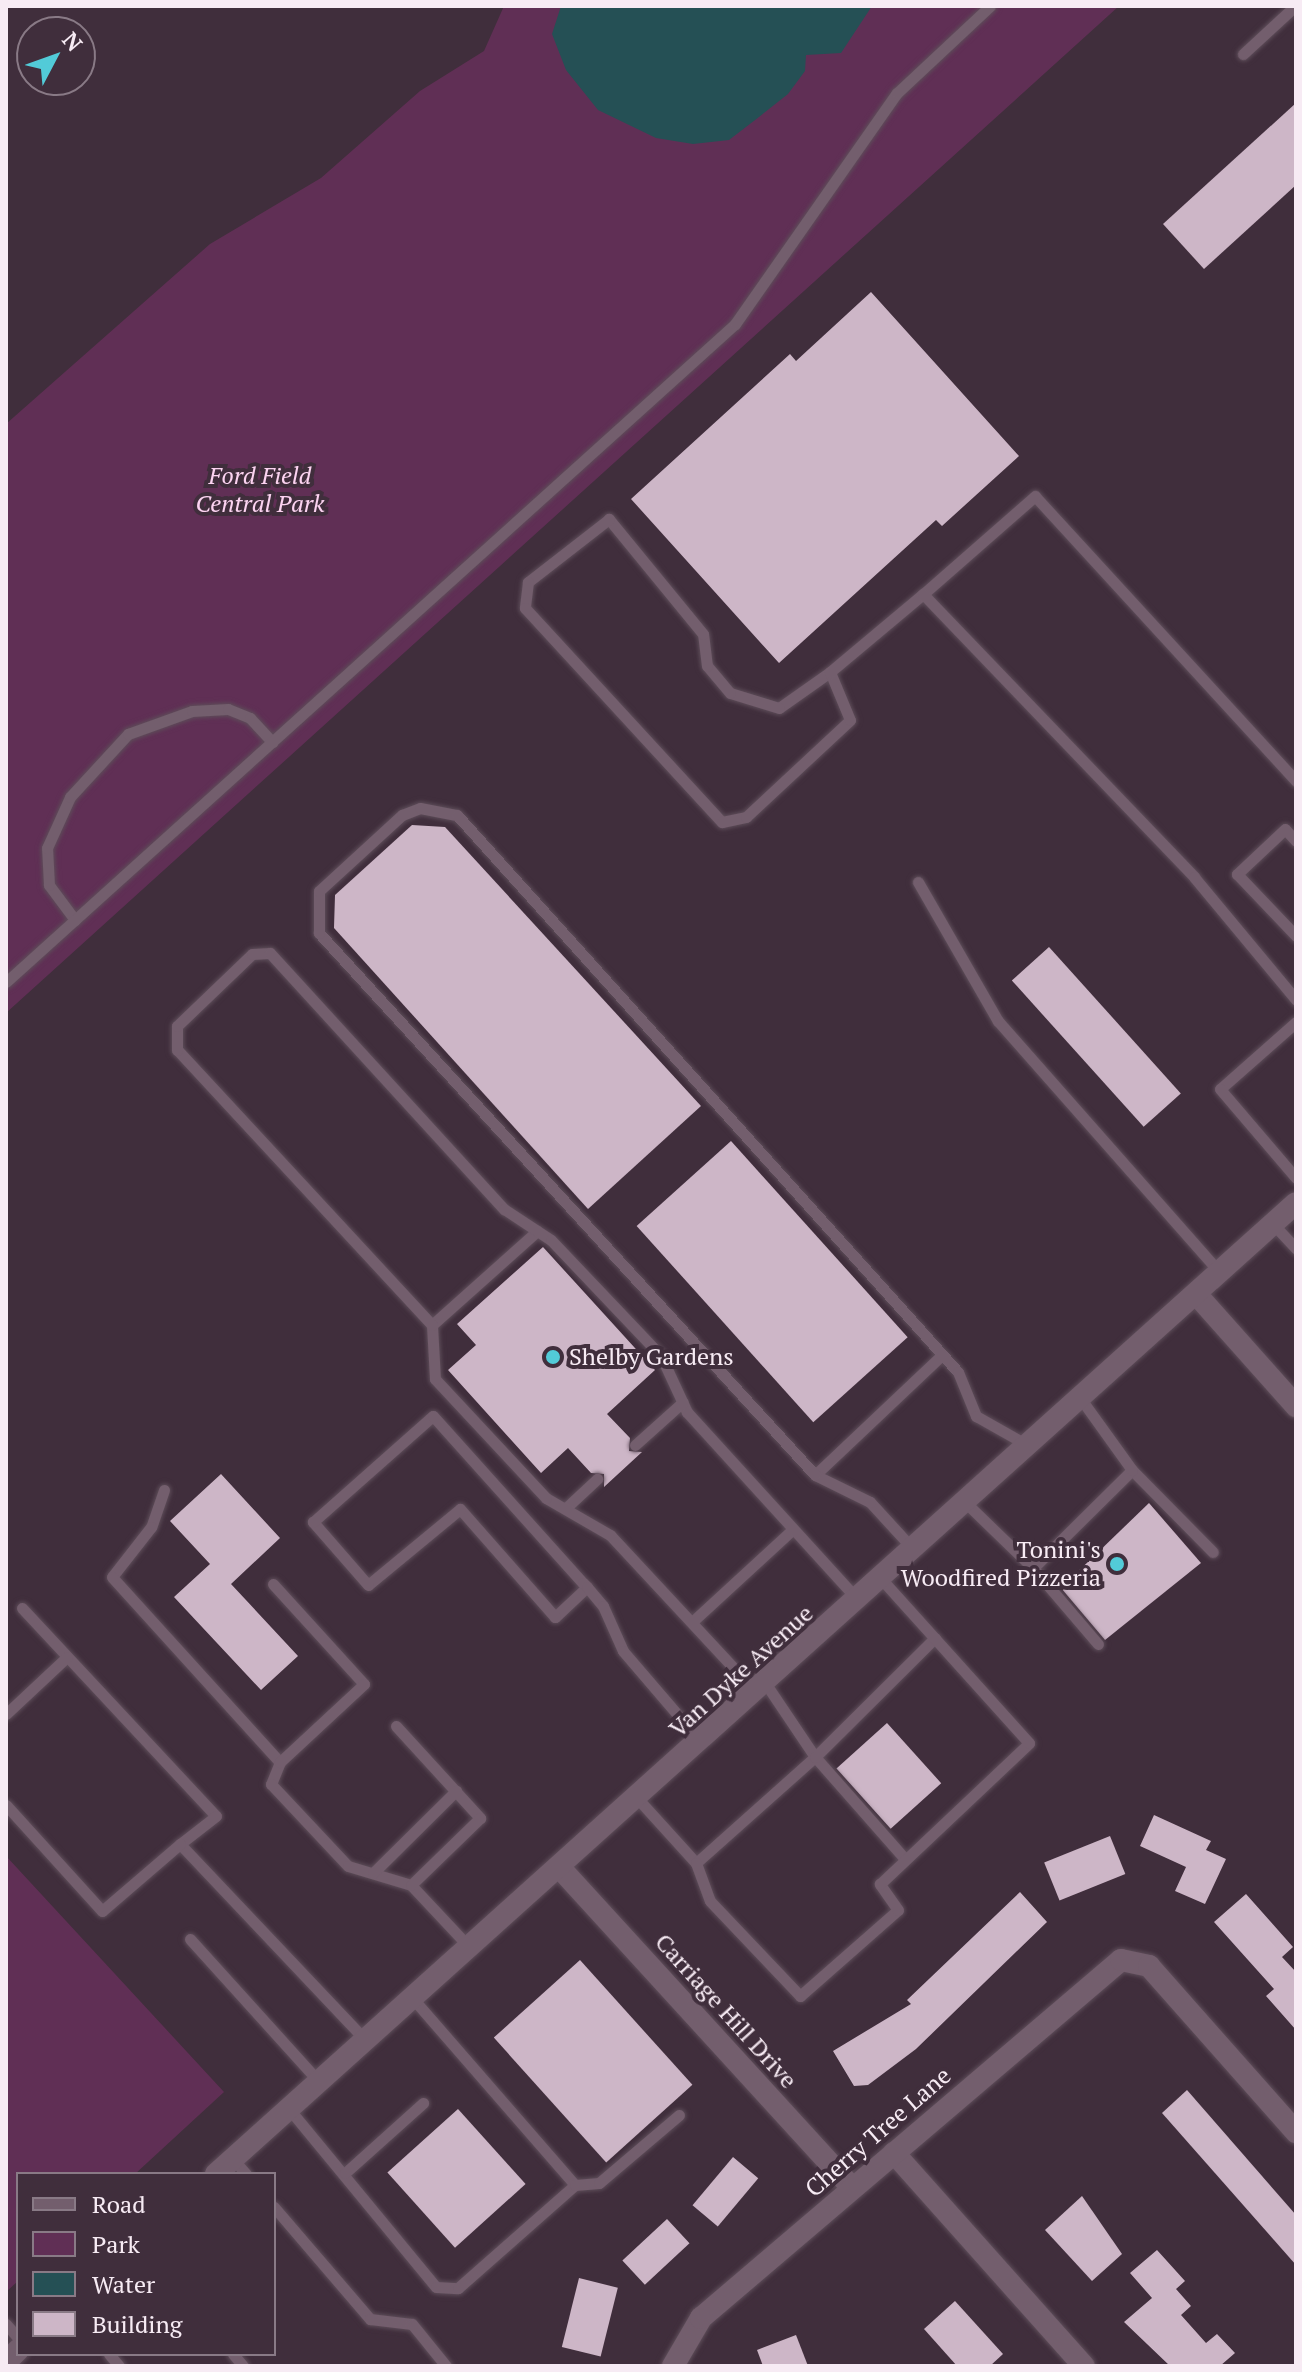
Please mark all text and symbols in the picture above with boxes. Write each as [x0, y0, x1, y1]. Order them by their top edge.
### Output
north arrow [16, 16, 96, 96]
text: N [57, 25, 89, 57]
park label: Ford Field Central Park [196, 462, 324, 518]
place label: Shelby Gardens [569, 1343, 734, 1371]
marker: Shelby Gardens [544, 1348, 562, 1366]
place label: Tonini's Woodfired Pizzeria [901, 1536, 1101, 1592]
marker: Tonini's Woodfired Pizzeria [1108, 1555, 1126, 1573]
street label: Van Dyke Avenue [663, 1599, 819, 1743]
street label: Carriage Hill Drive [649, 1928, 803, 2094]
street label: Cherry Tree Lane [799, 2061, 957, 2203]
legend [16, 2172, 276, 2356]
text: Road [92, 2188, 146, 2220]
text: Park [92, 2228, 140, 2260]
text: Water [92, 2268, 155, 2300]
text: Building [92, 2308, 182, 2340]

